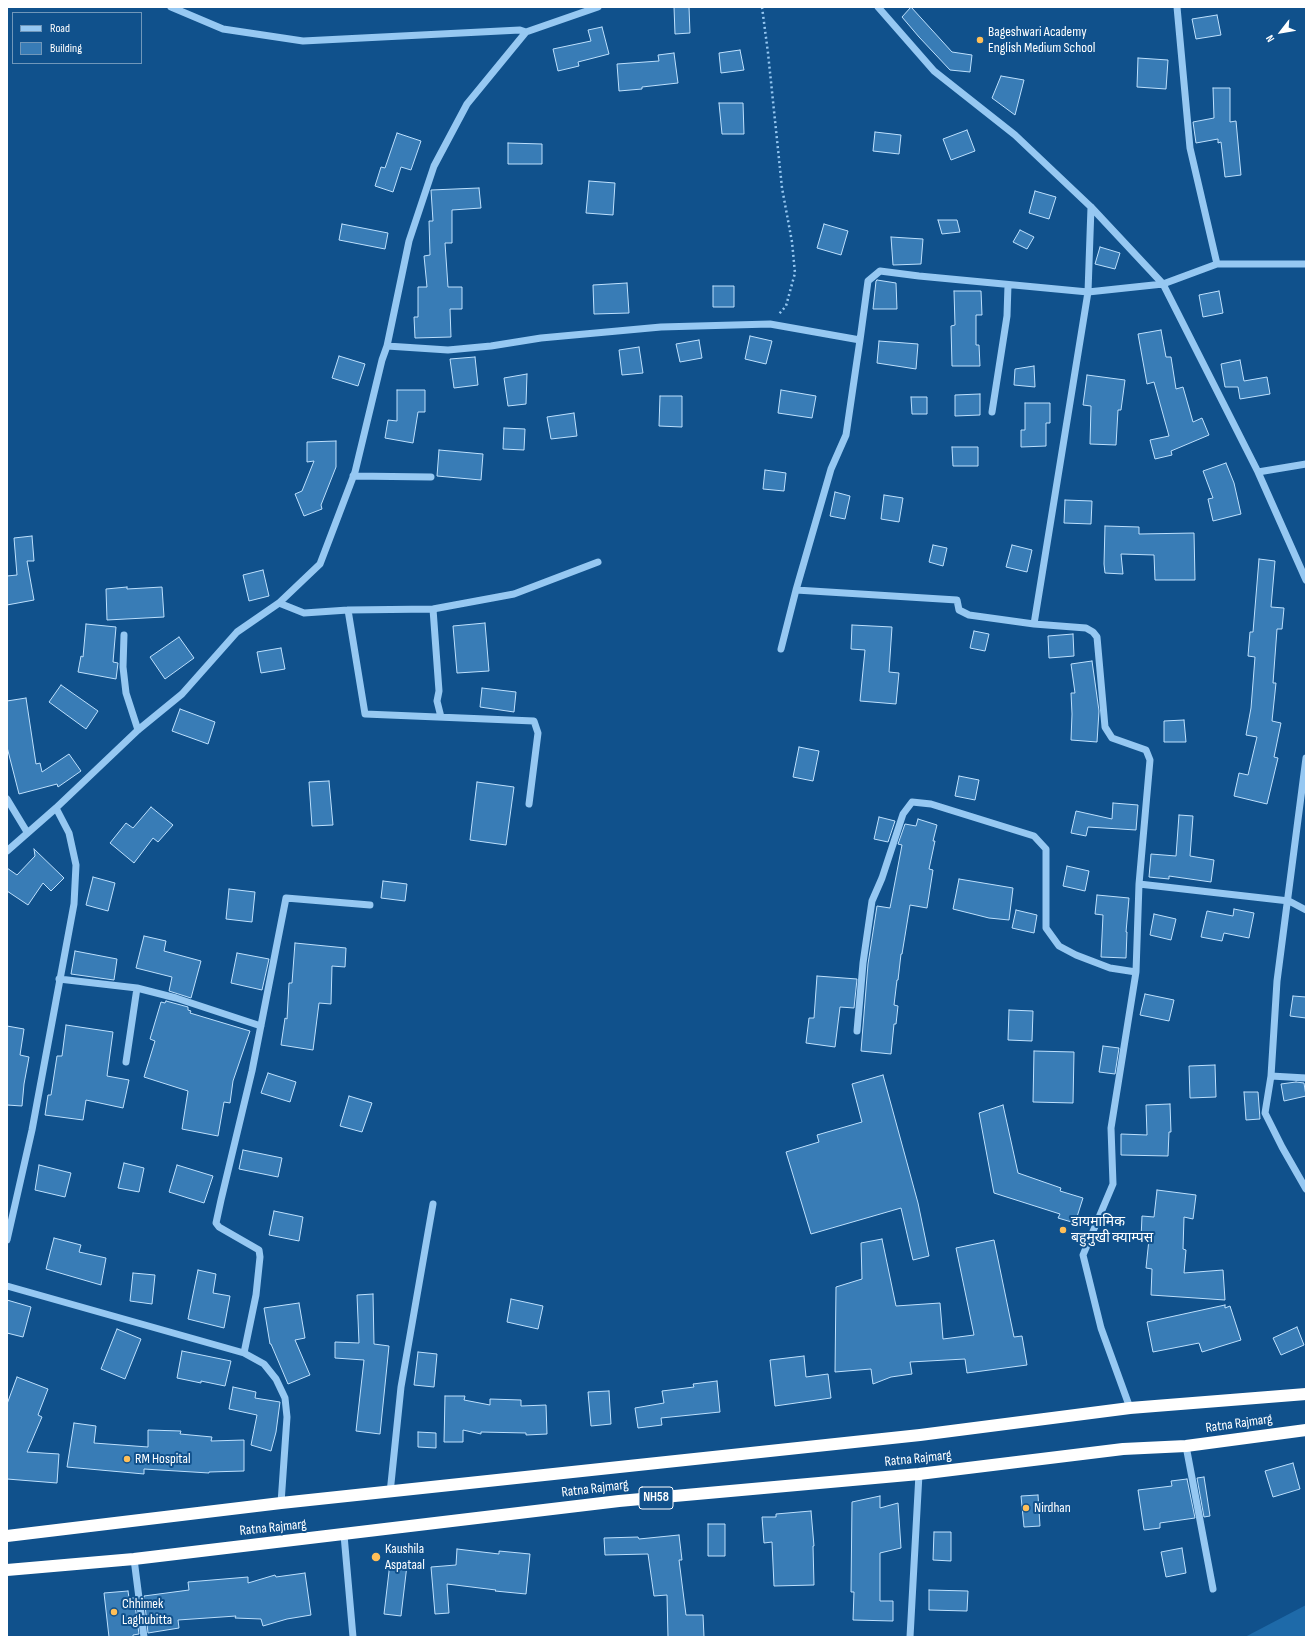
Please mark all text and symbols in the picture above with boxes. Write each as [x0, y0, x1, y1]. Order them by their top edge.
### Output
legend [12, 12, 142, 64]
north arrow [1261, 12, 1301, 52]
text: Road [50, 21, 70, 36]
place label: Bageshwari Academy English Medium School [988, 24, 1095, 56]
text: N [1263, 33, 1277, 44]
marker: Bageshwari Academy English Medium School [975, 35, 985, 45]
text: Building [50, 41, 82, 56]
place label: डायमामिक बहुमुखी क्याम्पस [1071, 1214, 1153, 1246]
marker: डायमामिक बहुमुखी क्याम्पस [1058, 1225, 1068, 1235]
street label: Ratna Rajmarg [1204, 1411, 1274, 1437]
street label: Ratna Rajmarg [884, 1447, 952, 1471]
place label: RM Hospital [135, 1451, 191, 1467]
marker: RM Hospital [122, 1454, 132, 1464]
street label: Ratna Rajmarg [561, 1477, 629, 1501]
road number: NH58 [639, 1487, 673, 1509]
place label: Nirdhan [1034, 1500, 1071, 1516]
marker: Nirdhan [1021, 1503, 1031, 1513]
street label: Ratna Rajmarg [239, 1516, 307, 1540]
place label: Kaushila Aspataal [385, 1541, 425, 1574]
marker: Kaushila Aspataal [370, 1551, 382, 1563]
place label: Chhimek Laghubitta [122, 1596, 172, 1628]
marker: Chhimek Laghubitta [109, 1607, 119, 1617]

